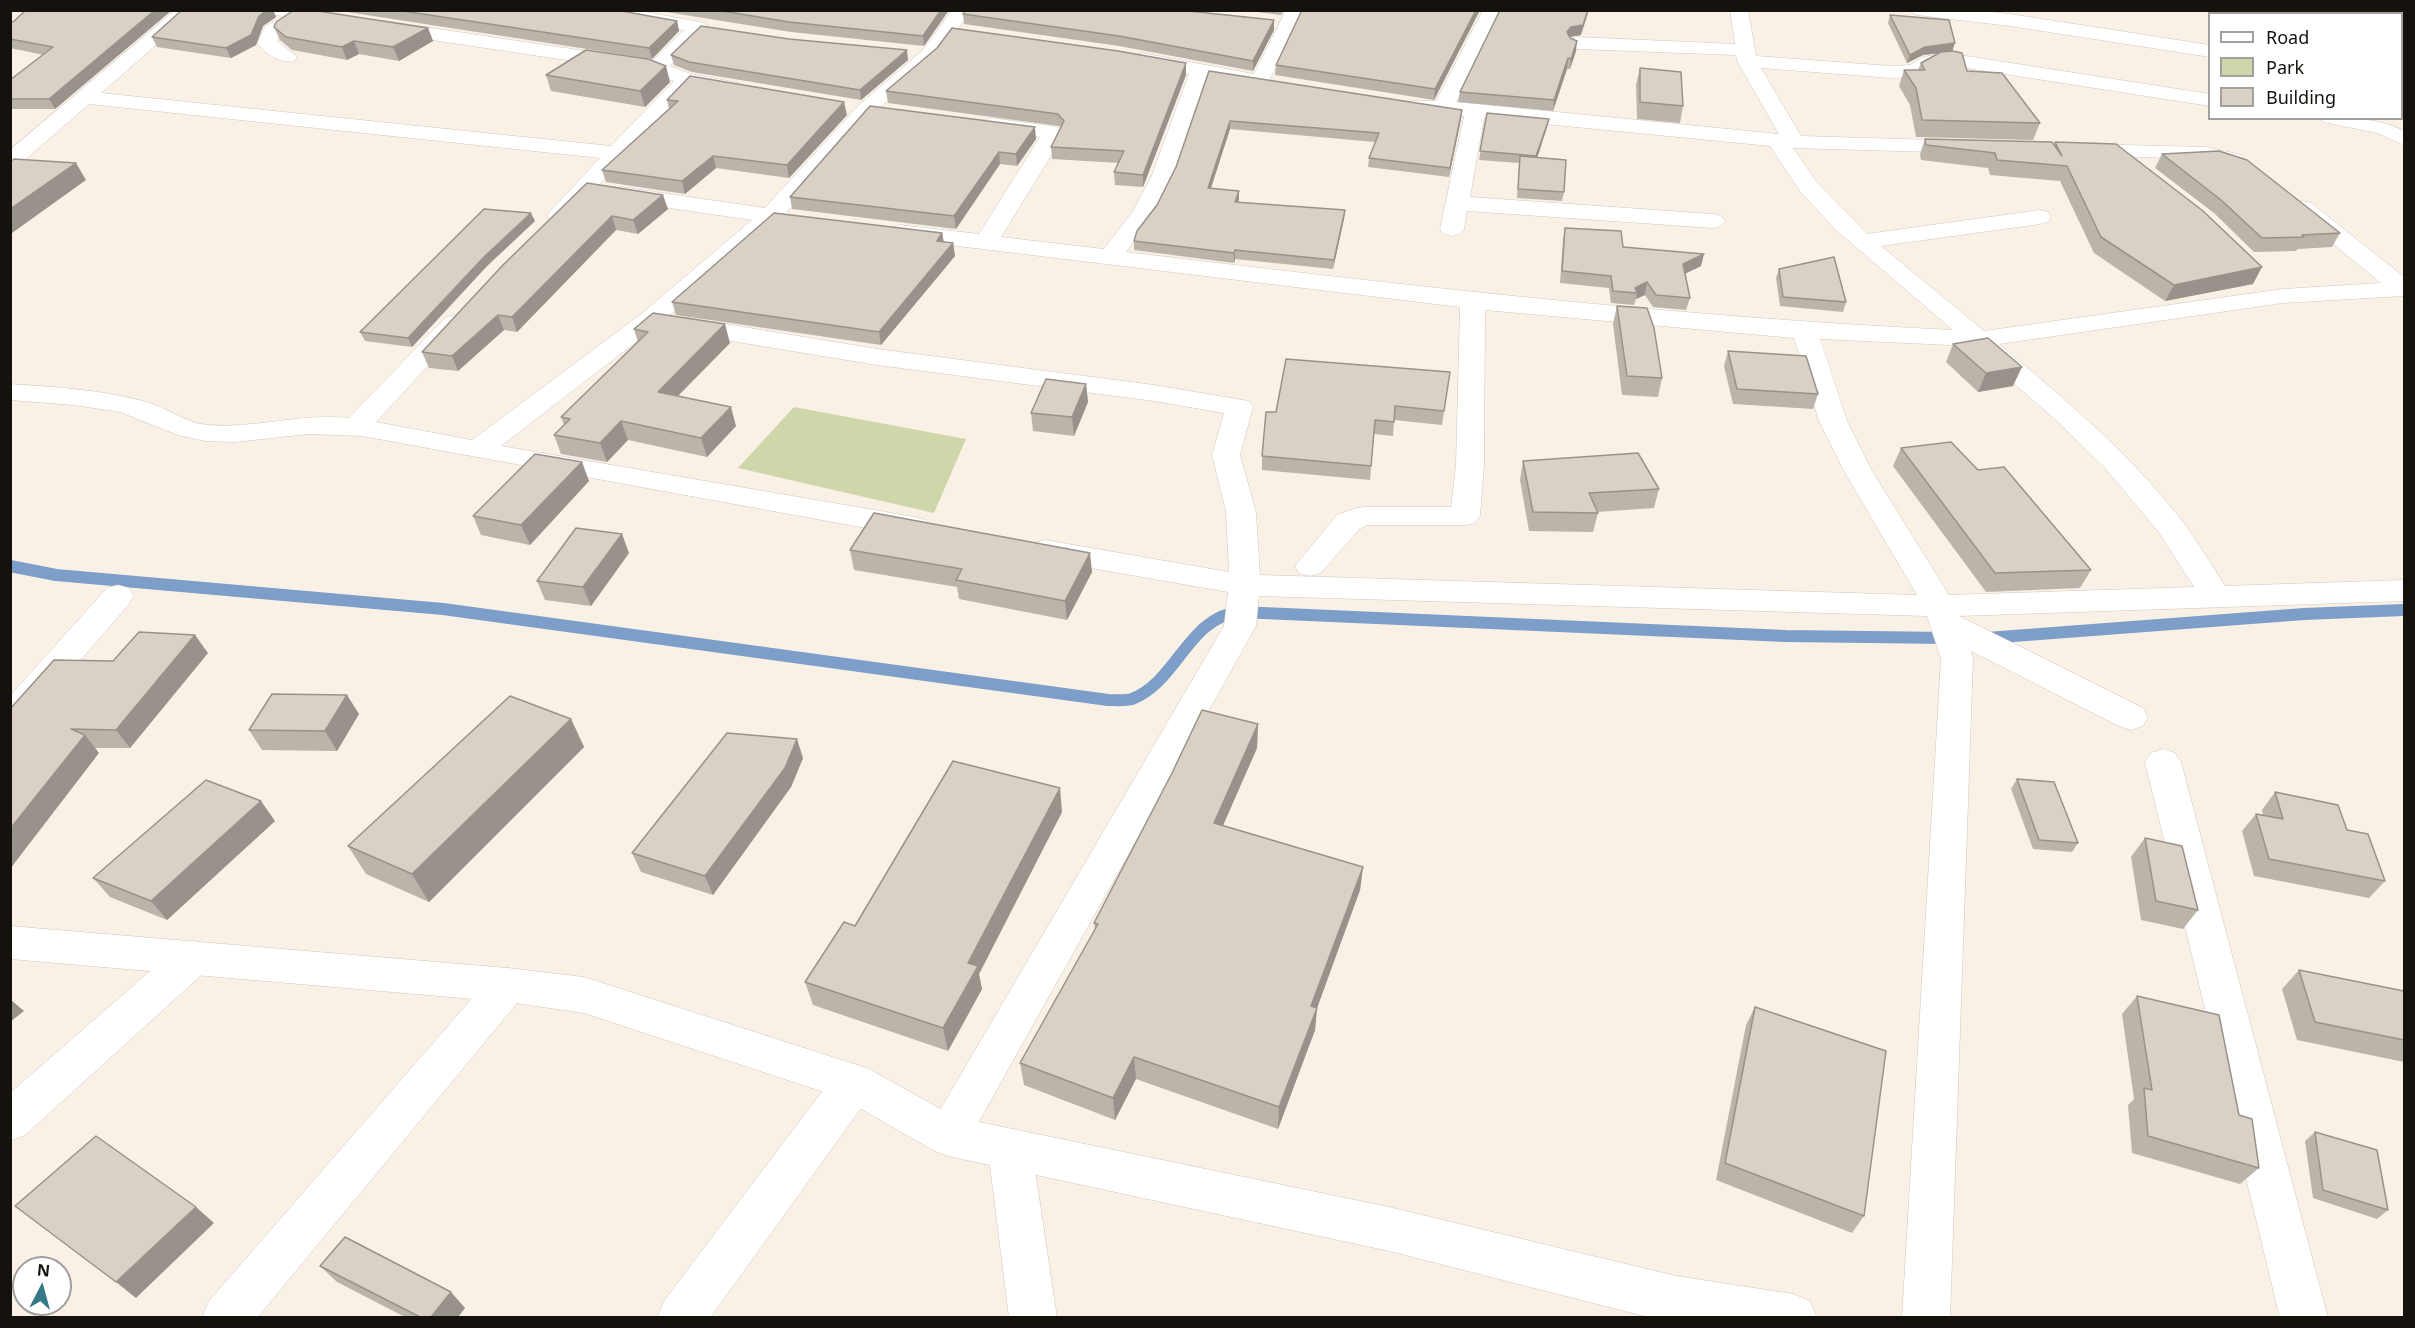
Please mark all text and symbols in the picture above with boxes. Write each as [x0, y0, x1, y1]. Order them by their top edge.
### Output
legend [2208, 12, 2403, 120]
text: Road [2266, 25, 2309, 49]
text: Park [2266, 55, 2304, 79]
text: Building [2266, 85, 2336, 109]
north arrow [12, 1256, 72, 1316]
text: N [36, 1258, 51, 1282]

